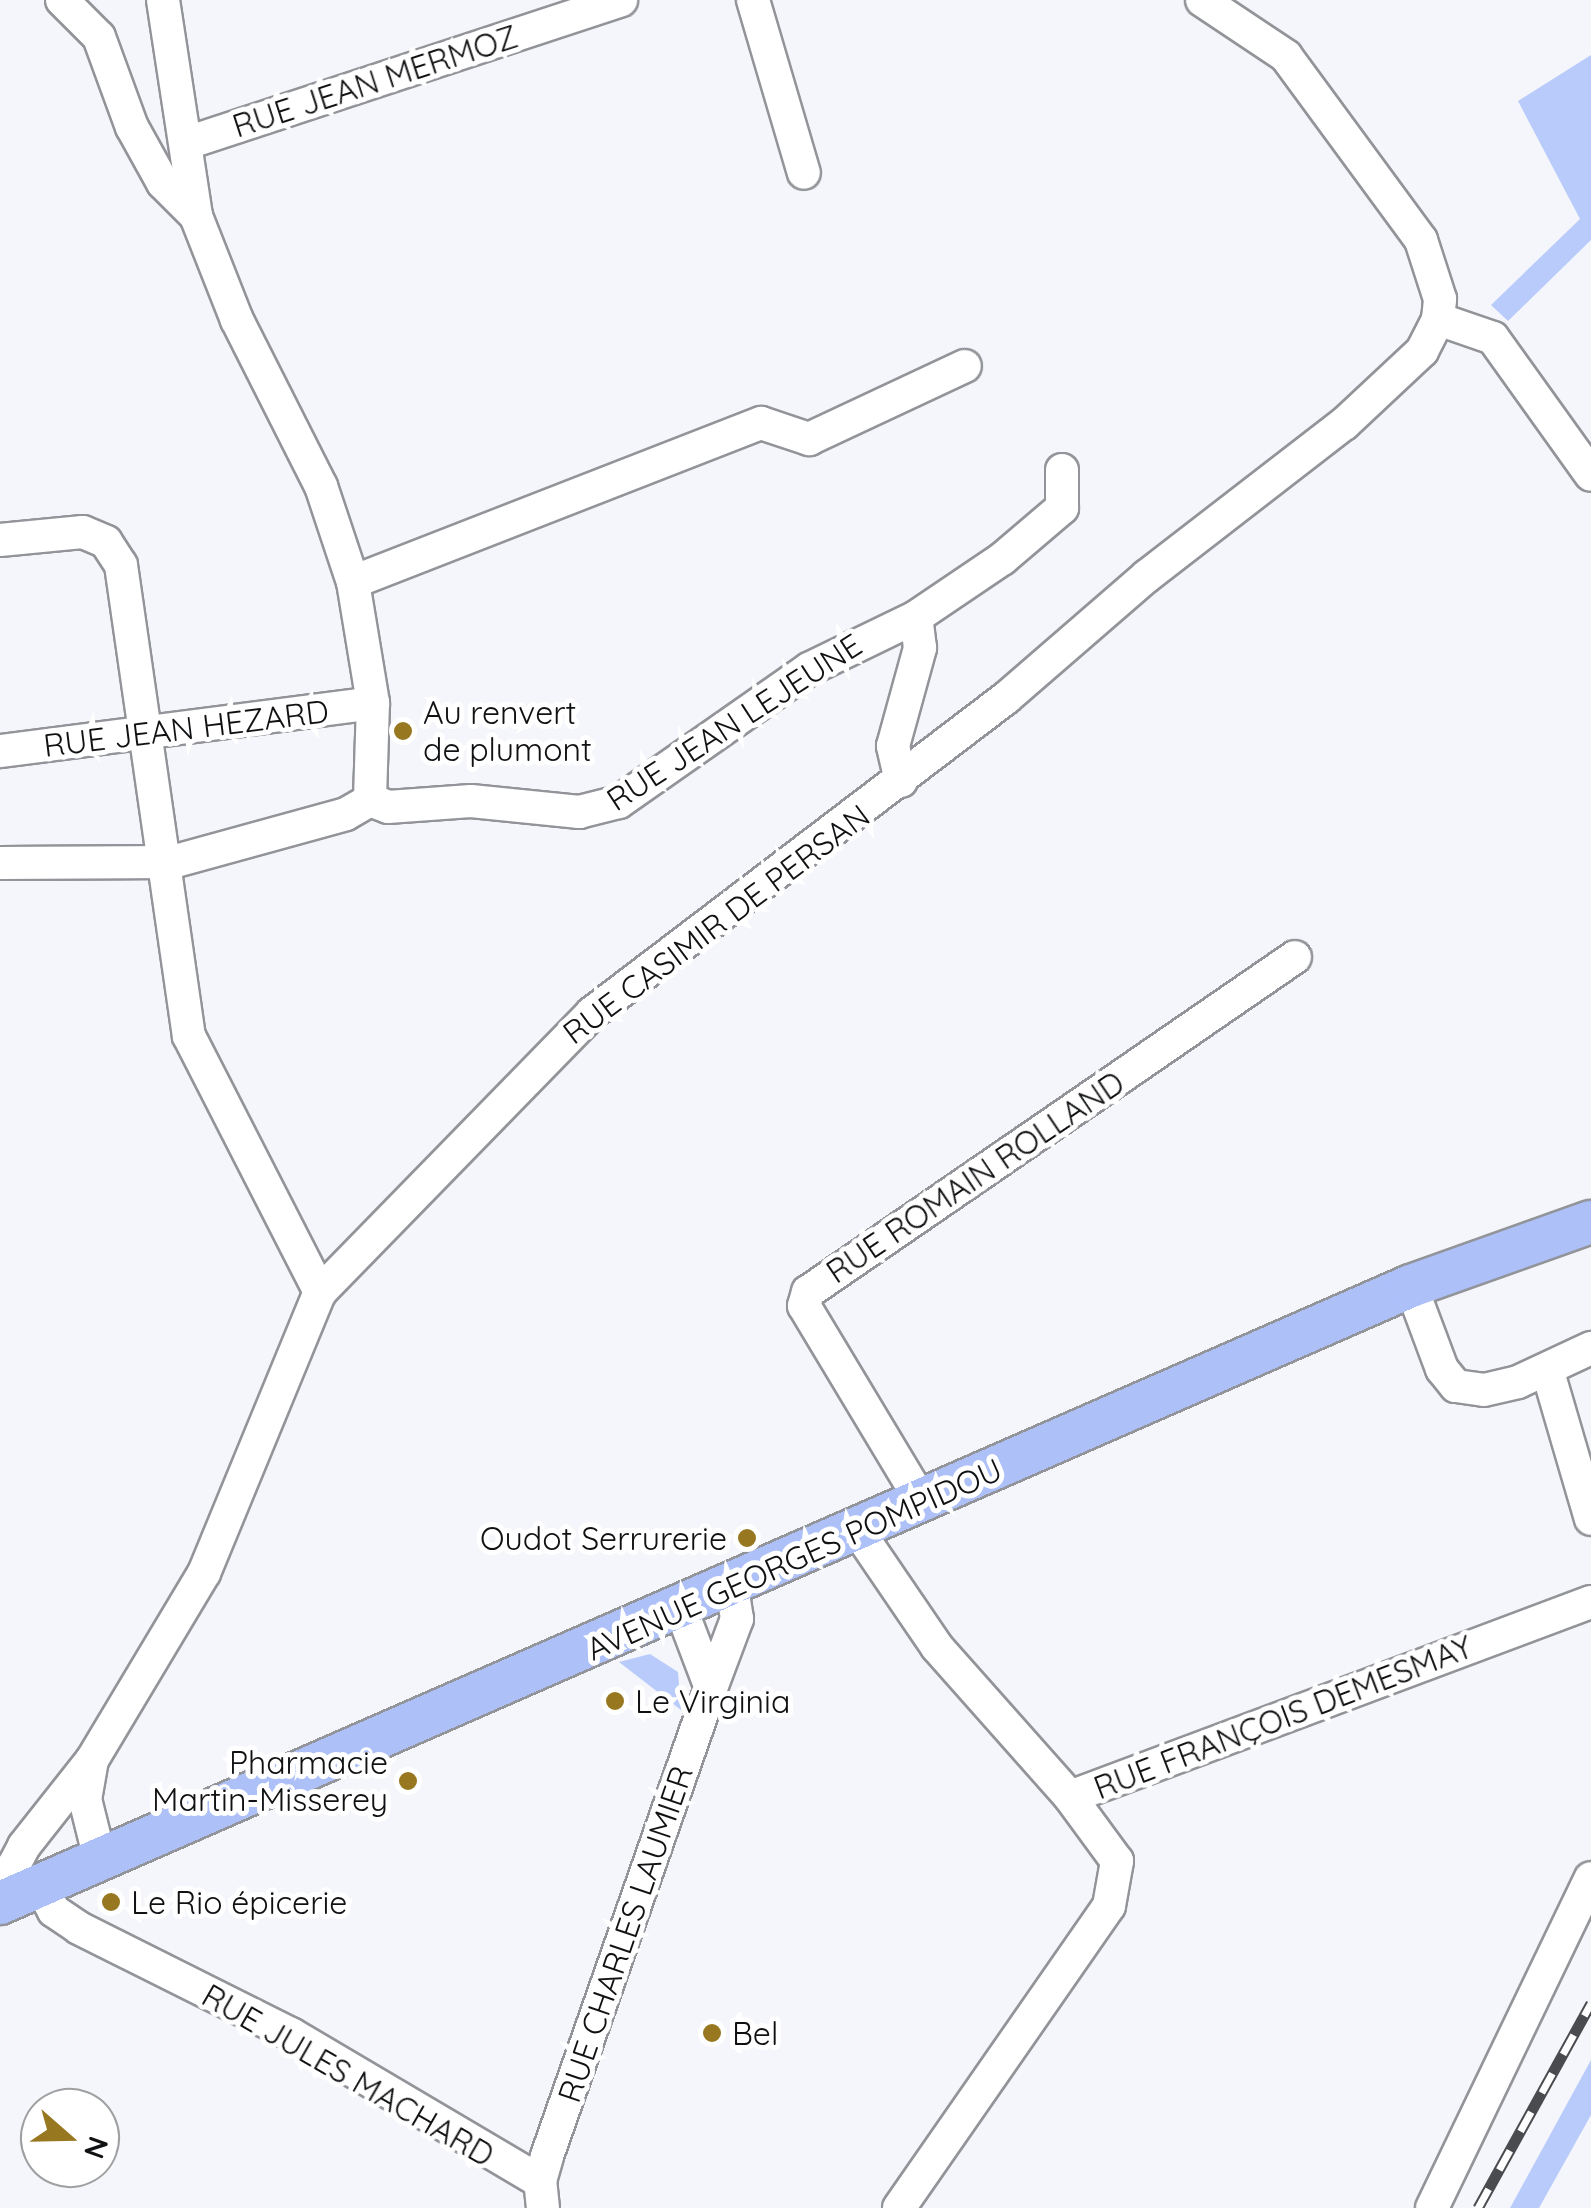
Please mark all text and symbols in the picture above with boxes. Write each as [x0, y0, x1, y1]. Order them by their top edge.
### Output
street label: RUE JEAN MERMOZ [228, 17, 522, 145]
street label: RUE JEAN LEJEUNE [599, 625, 869, 819]
street label: RUE JEAN HEZARD [41, 691, 331, 765]
place label: Au renvert de plumont [423, 694, 592, 769]
marker: Au renvert de plumont [392, 720, 414, 742]
street label: RUE CASIMIR DE PERSAN [555, 796, 877, 1052]
street label: RUE ROMAIN ROLLAND [819, 1063, 1131, 1291]
street label: AVENUE GEORGES POMPIDOU [580, 1450, 1008, 1668]
place label: Oudot Serrurerie [480, 1519, 727, 1557]
marker: Oudot Serrurerie [736, 1527, 758, 1549]
street label: RUE FRANÇOIS DEMESMAY [1088, 1627, 1478, 1807]
place label: Le Virginia [635, 1682, 790, 1720]
marker: Le Virginia [604, 1690, 626, 1712]
place label: Pharmacie Martin-Misserey [152, 1744, 388, 1819]
street label: RUE CHARLES LAUMIER [549, 1761, 701, 2107]
marker: Pharmacie Martin-Misserey [397, 1770, 419, 1792]
place label: Le Rio épicerie [131, 1883, 347, 1921]
marker: Le Rio épicerie [100, 1891, 122, 1913]
street label: RUE JULES MACHARD [195, 1976, 501, 2174]
place label: Bel [732, 2014, 778, 2052]
marker: Bel [701, 2022, 723, 2044]
north arrow [20, 2088, 120, 2188]
text: N [77, 2132, 117, 2163]

